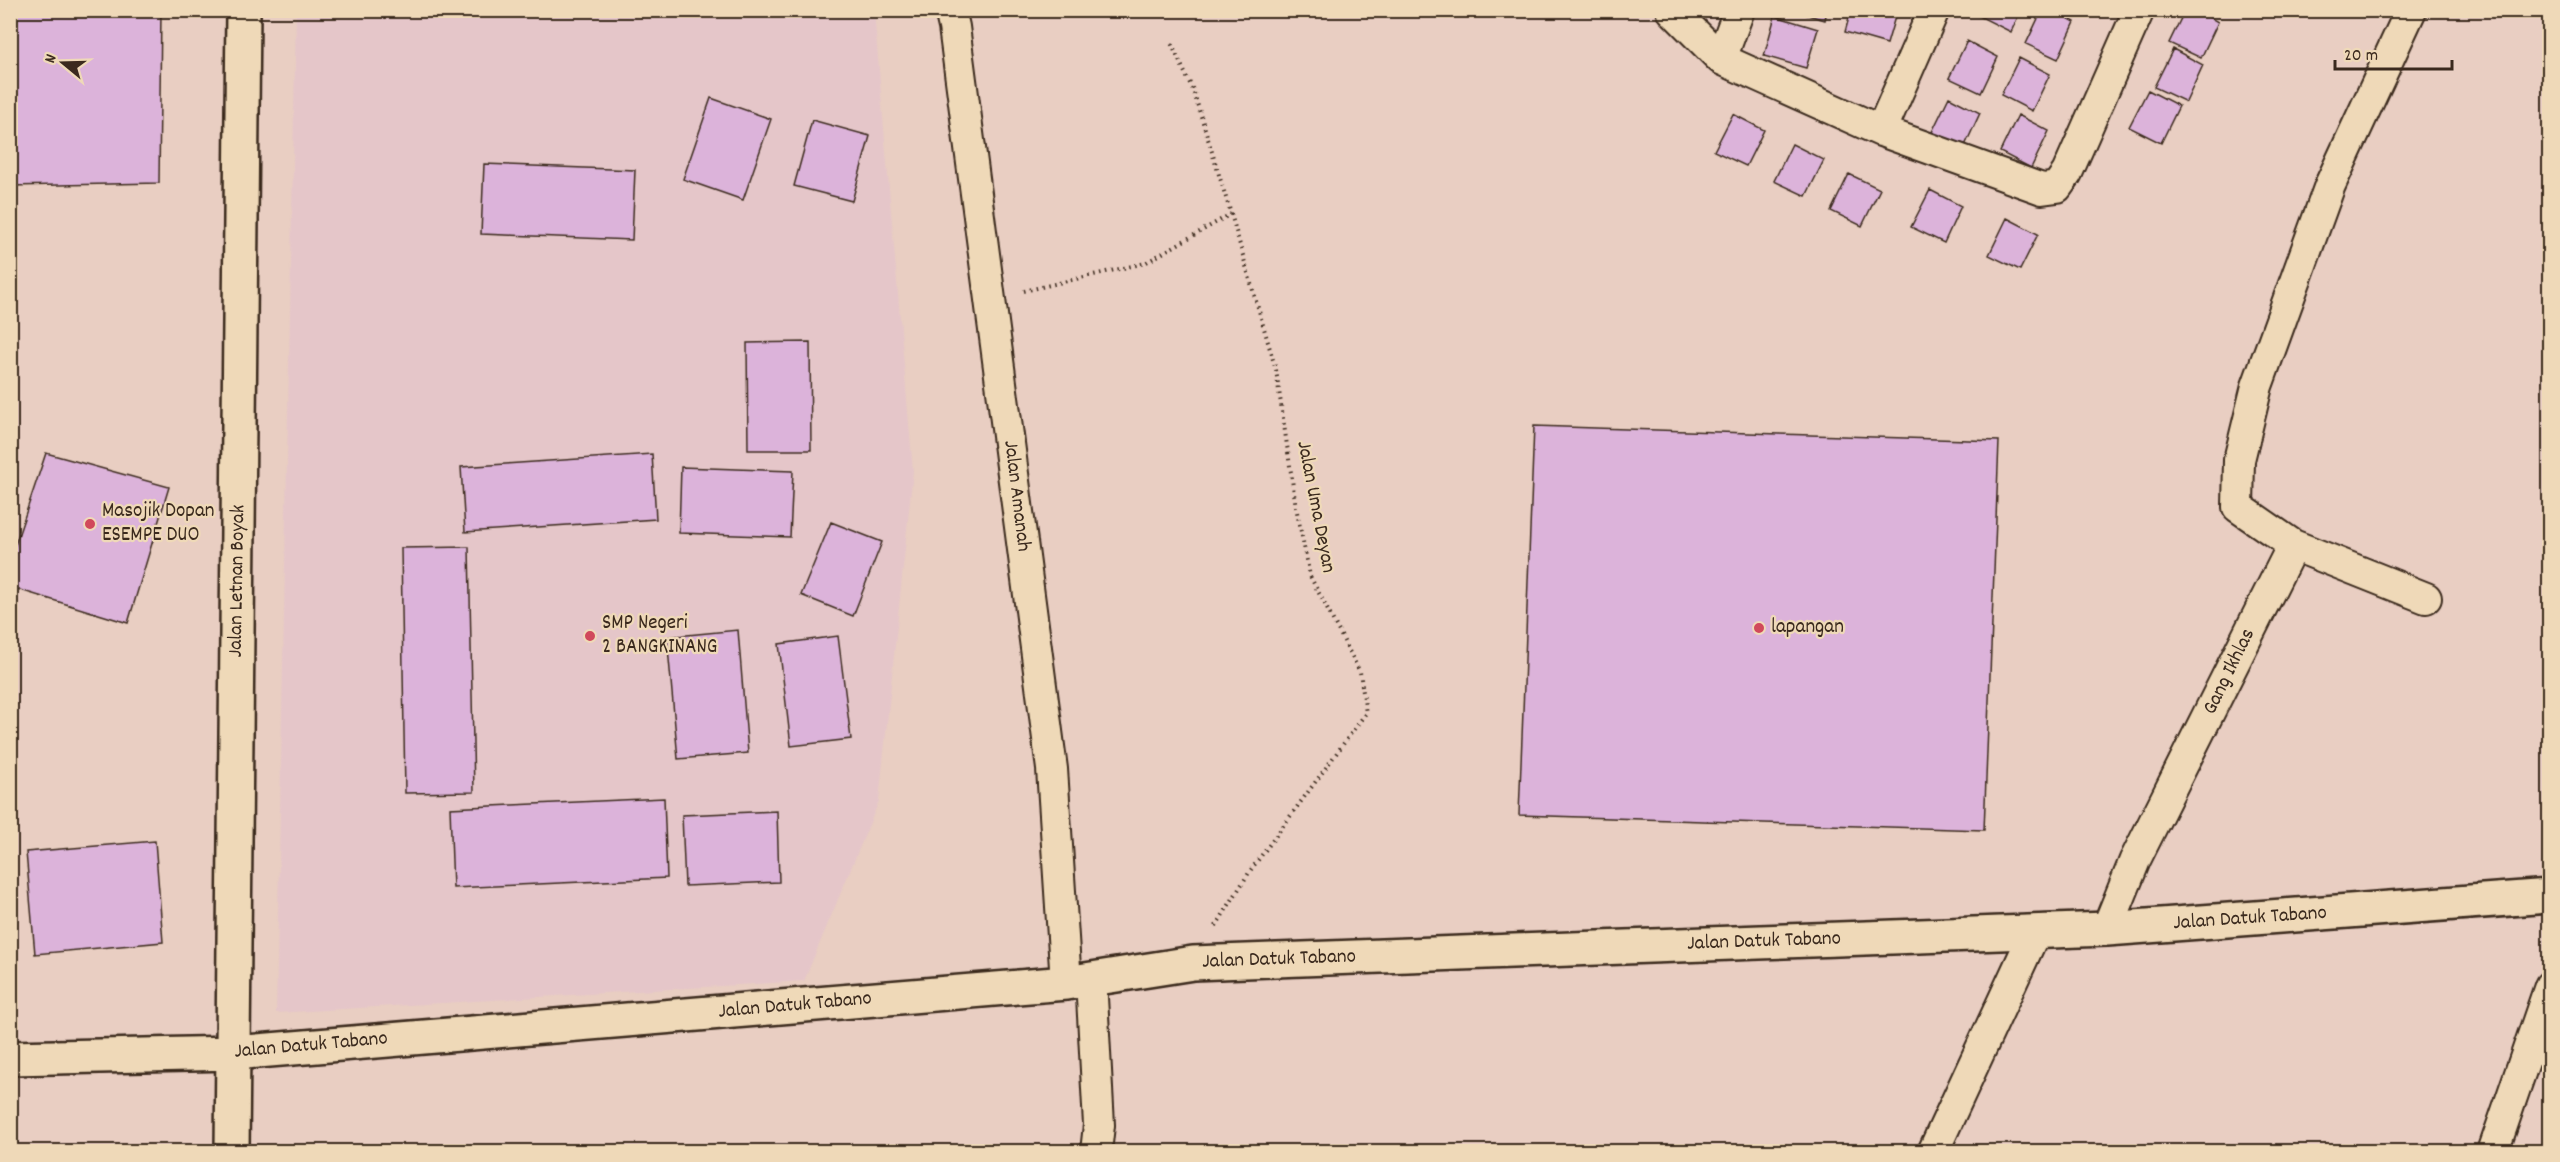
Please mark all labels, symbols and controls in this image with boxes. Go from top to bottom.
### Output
north arrow [33,33,93,93]
scale bar [2335,33,2452,71]
text: 20 m [2344,44,2378,69]
text: N [39,51,63,66]
street label: Jalan Uma Deyan [1287,438,1343,576]
street label: Jalan Amanah [994,439,1038,553]
place label: Masojik Dopan ESEMPE DUO [102,497,215,551]
street label: Jalan Letnan Boyak [222,504,254,658]
marker: Masojik Dopan ESEMPE DUO [83,517,97,531]
place label: SMP Negeri 2 BANGKINANG [602,609,717,663]
place label: lapangan [1771,613,1844,643]
marker: lapangan [1752,621,1766,635]
street label: Gang Ikhlas [2196,624,2264,720]
marker: SMP Negeri 2 BANGKINANG [583,629,597,643]
street label: Jalan Datuk Tabano [2172,899,2328,939]
street label: Jalan Datuk Tabano [1687,924,1841,960]
street label: Jalan Datuk Tabano [1202,942,1356,978]
street label: Jalan Datuk Tabano [717,984,873,1028]
street label: Jalan Datuk Tabano [233,1024,389,1068]

